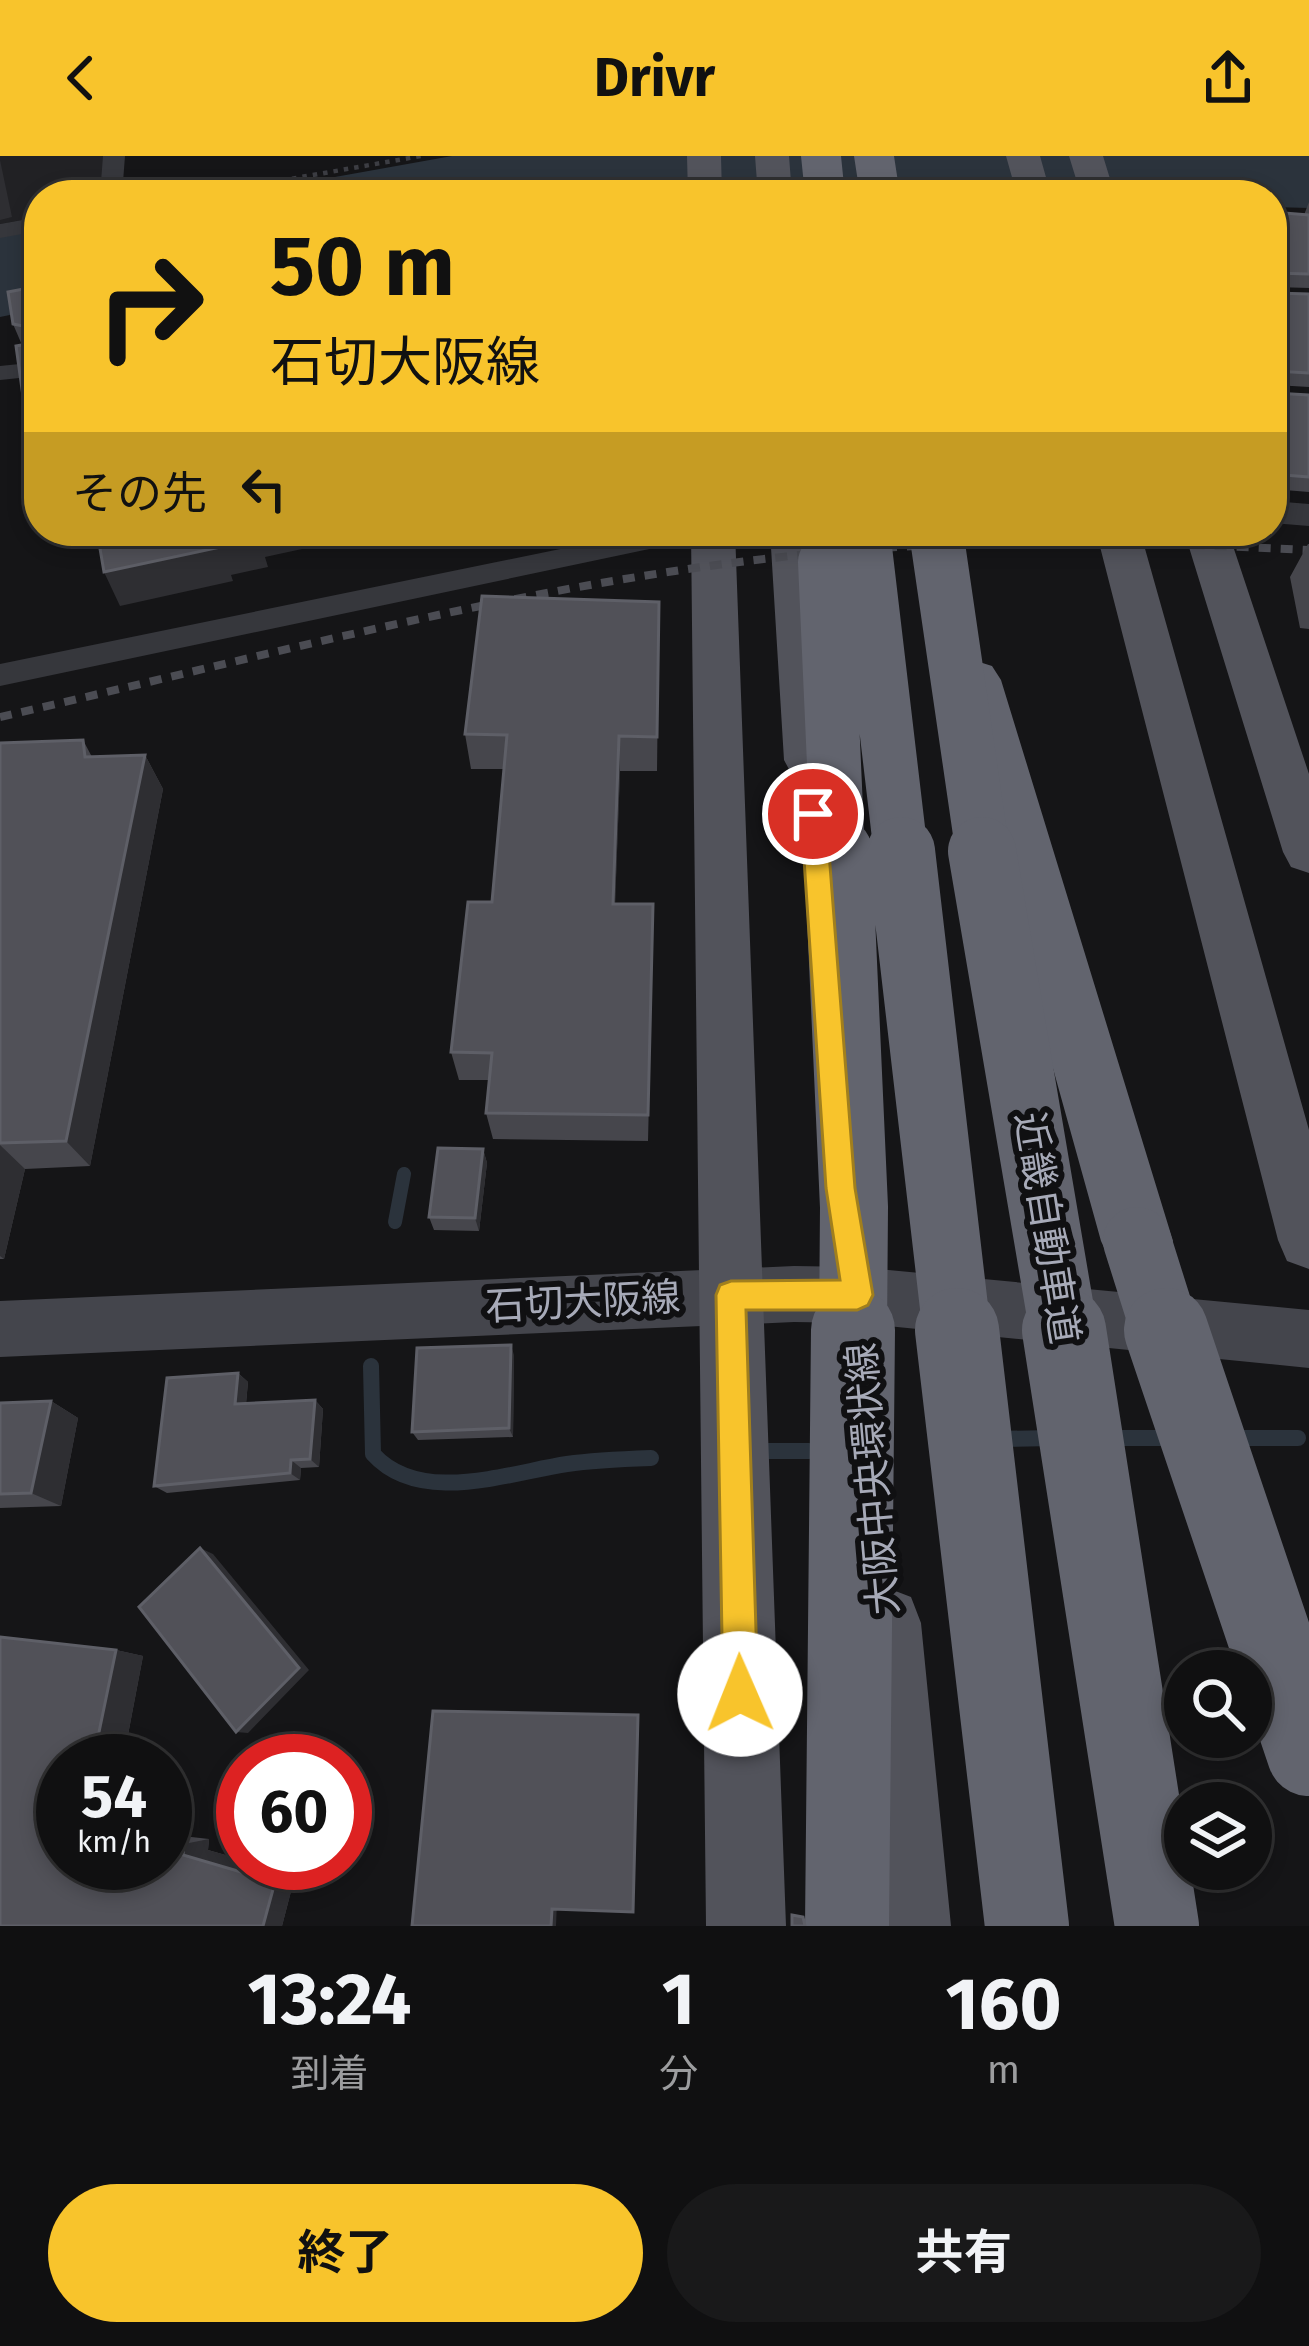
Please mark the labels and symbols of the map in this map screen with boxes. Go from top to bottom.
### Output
pin [762,763,864,865]
street label: 近畿自動車道 [1006,1109,1088,1347]
street label: 石切大阪線 [484,1274,682,1330]
street label: 大阪中央環状線 [838,1341,908,1617]
position arrow [677,1631,803,1757]
speed limit sign: 60 [216,1734,372,1890]

